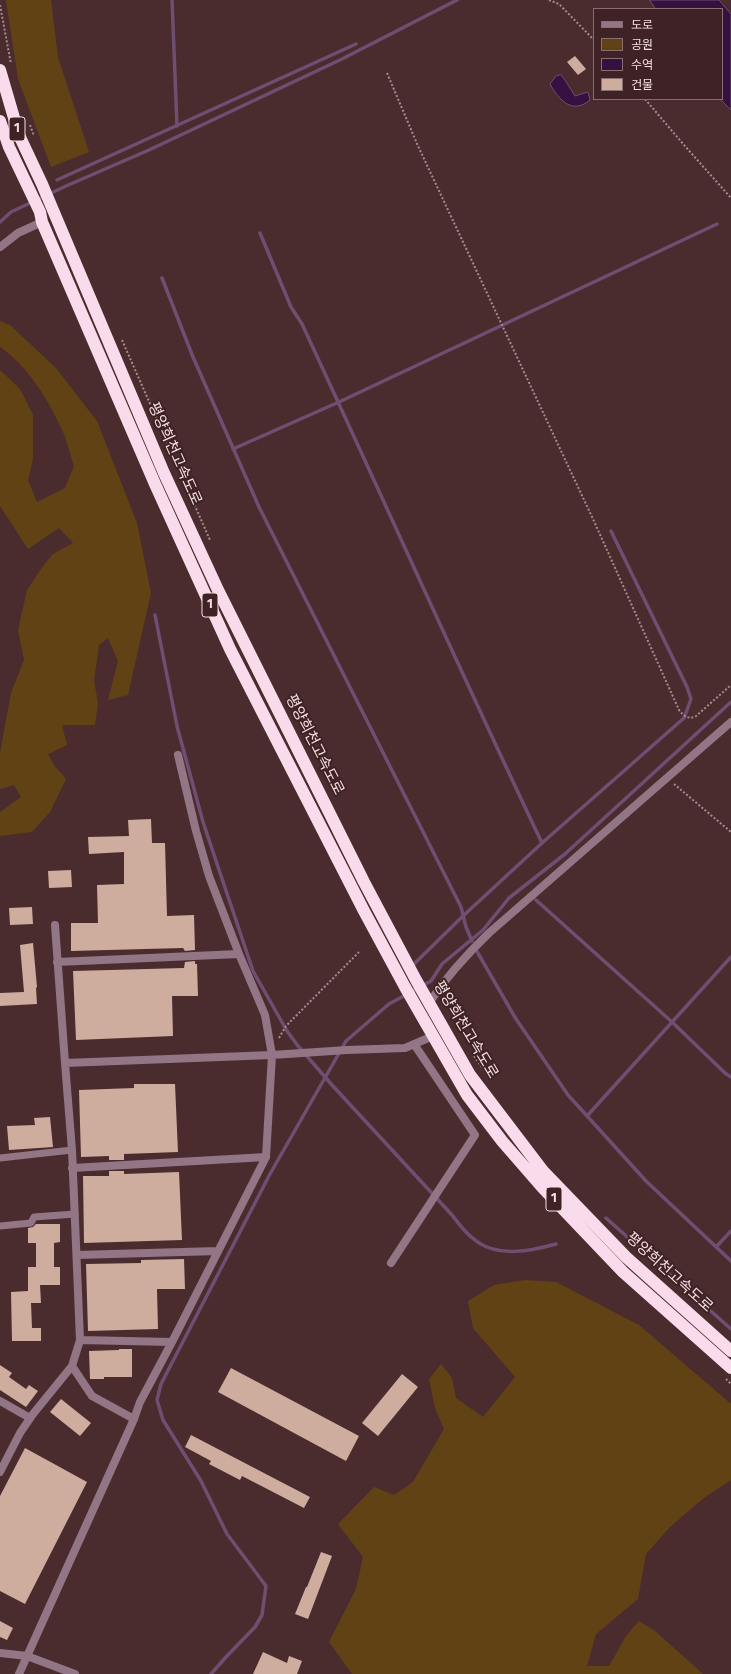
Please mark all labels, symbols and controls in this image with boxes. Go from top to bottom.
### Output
legend [593,8,723,100]
text: 도로 [631,15,653,34]
text: 공원 [631,35,653,54]
text: 수역 [631,55,653,74]
text: 건물 [631,75,653,94]
road number: 1 [9,117,25,141]
street label: 평양희천고속도로 [143,400,205,508]
road number: 1 [202,593,218,617]
street label: 평양희천고속도로 [281,692,347,798]
street label: 평양희천고속도로 [429,978,501,1082]
road number: 1 [546,1187,562,1211]
street label: 평양희천고속도로 [622,1229,716,1317]

